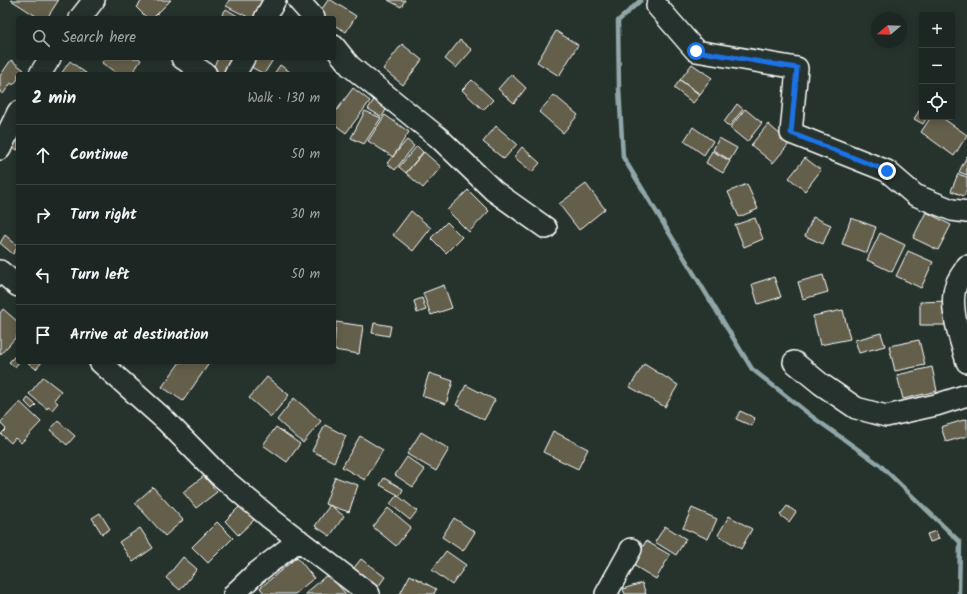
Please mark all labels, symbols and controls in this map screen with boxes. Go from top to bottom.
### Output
north arrow [871,12,907,48]
map controls [919,12,955,120]
button: + [919,12,955,48]
search box [16,16,336,60]
text: Search here [62,26,136,50]
icon: search [30,27,52,49]
route start [687,42,705,60]
button: − [919,48,955,84]
button: locate [919,84,955,120]
text: 2 min [32,85,76,112]
text: Walk · 130 m [247,88,320,109]
text: Continue [70,143,128,167]
icon: ahead [32,144,54,166]
text: 50 m [291,144,320,165]
route end [878,162,896,180]
text: Turn right [70,203,137,227]
icon: right [32,204,54,226]
text: 30 m [291,204,320,225]
text: Turn left [70,263,130,287]
icon: left [32,264,54,286]
text: 50 m [291,264,320,285]
text: Arrive at destination [70,323,209,347]
icon: arrive [32,324,54,346]

